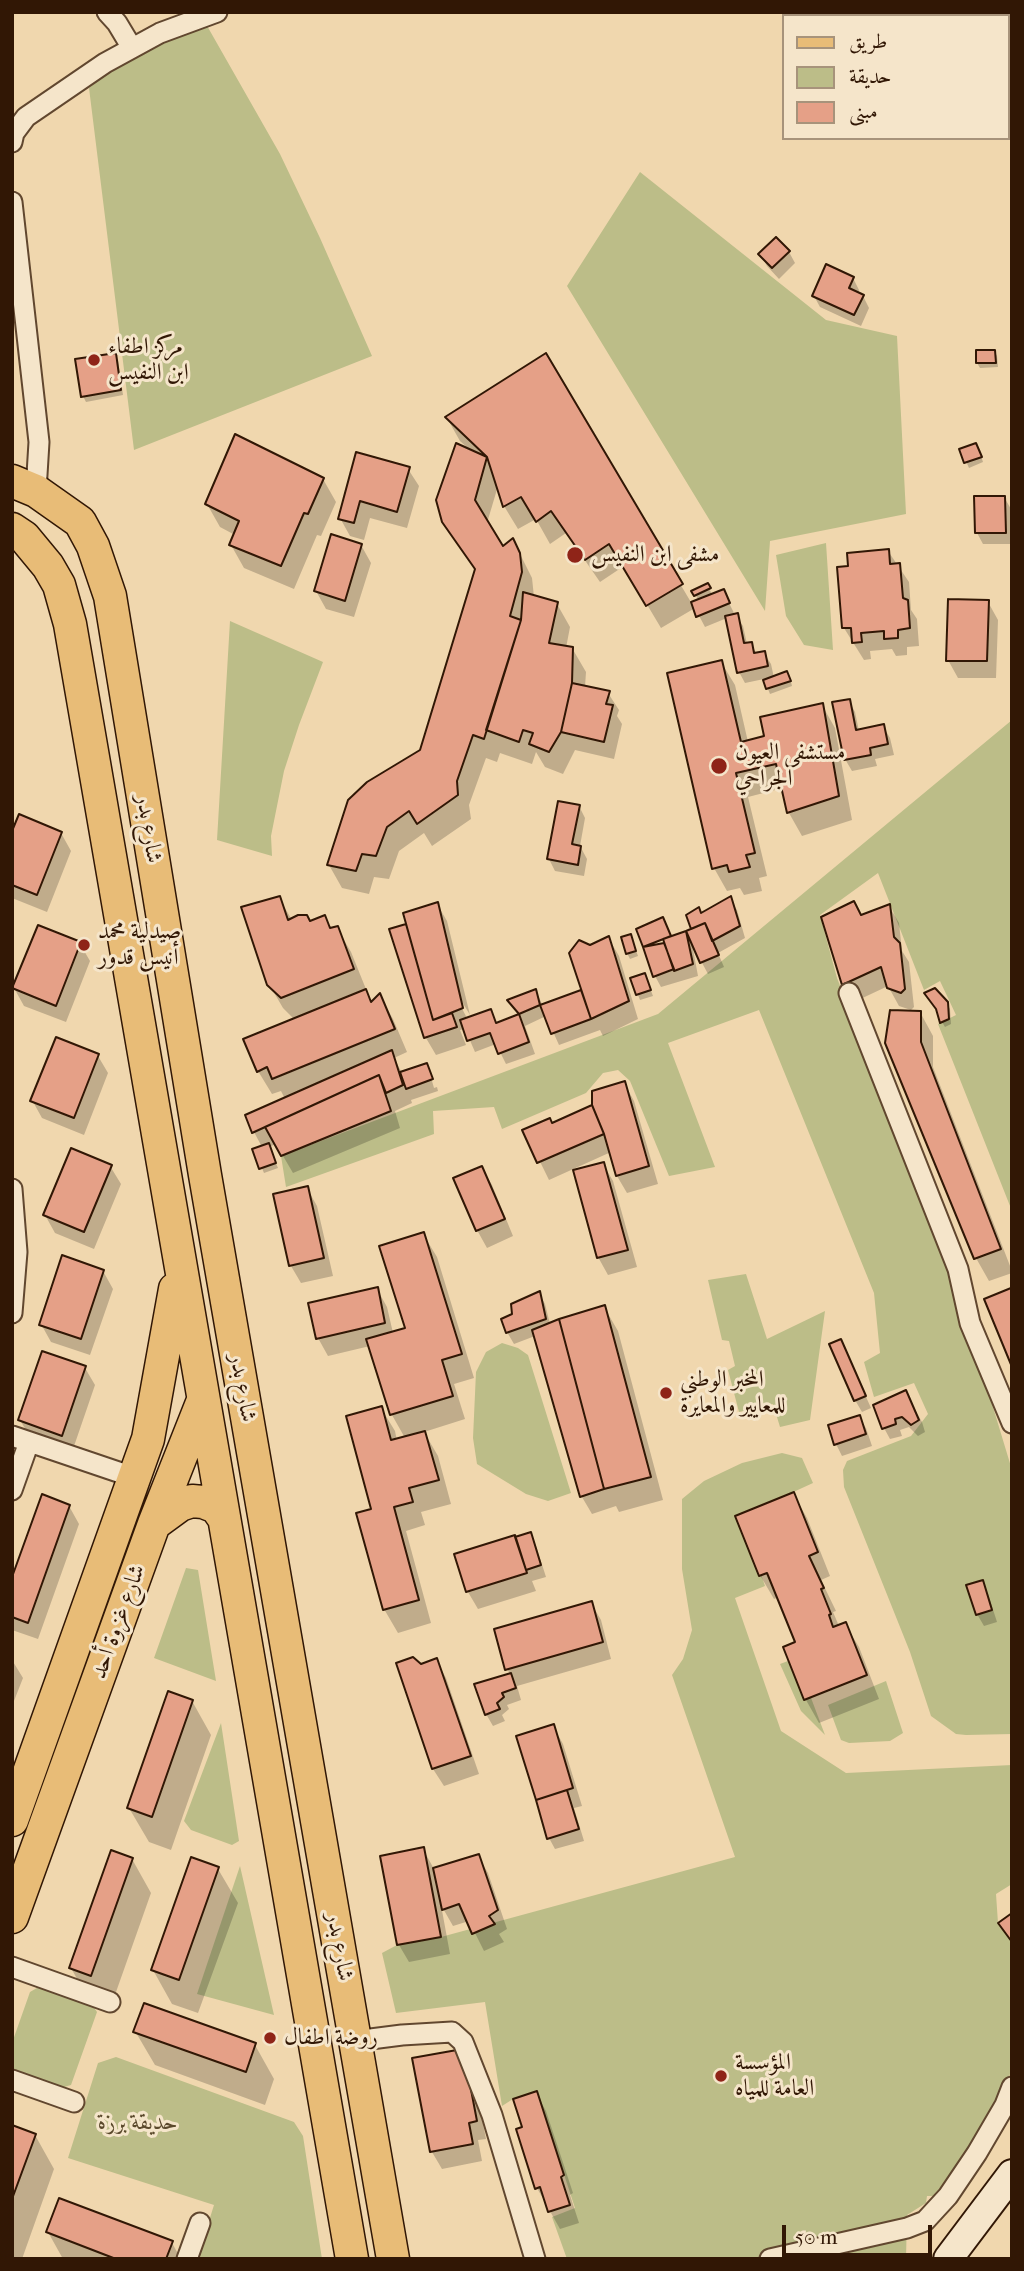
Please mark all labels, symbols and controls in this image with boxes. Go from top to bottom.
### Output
legend [782,14,1010,140]
text: طريق [849,29,887,53]
text: حديقة [849,64,892,88]
text: مبنى [849,99,878,123]
place label: مركز اطفاء ابن النفيس [108,333,189,387]
marker: مركز اطفاء ابن النفيس [86,352,102,368]
place label: مشفى ابن النفيس [591,541,720,569]
marker: مشفى ابن النفيس [565,545,585,565]
place label: مستشفى العيون الجراحي [735,739,846,793]
marker: مستشفى العيون الجراحي [709,756,729,776]
street label: شارع بدر [129,793,167,865]
place label: صيدلية محمد أنيس قدور [98,918,181,972]
marker: صيدلية محمد أنيس قدور [76,937,92,953]
street label: شارع بدر [222,1352,262,1424]
place label: المخبر الوطني للمعايير والمعايرة [680,1366,786,1420]
marker: المخبر الوطني للمعايير والمعايرة [658,1385,674,1401]
street label: شارع غزوة أحد [86,1561,152,1683]
street label: شارع بدر [319,1911,359,1983]
place label: روضة اطفال [284,2024,378,2052]
marker: روضة اطفال [262,2030,278,2046]
place label: المؤسسة العامة للمياه [735,2049,814,2103]
marker: المؤسسة العامة للمياه [713,2068,729,2084]
park label: حديقة برزة [98,2109,178,2137]
scale bar [786,2212,936,2256]
text: 50 m [795,2225,838,2249]

